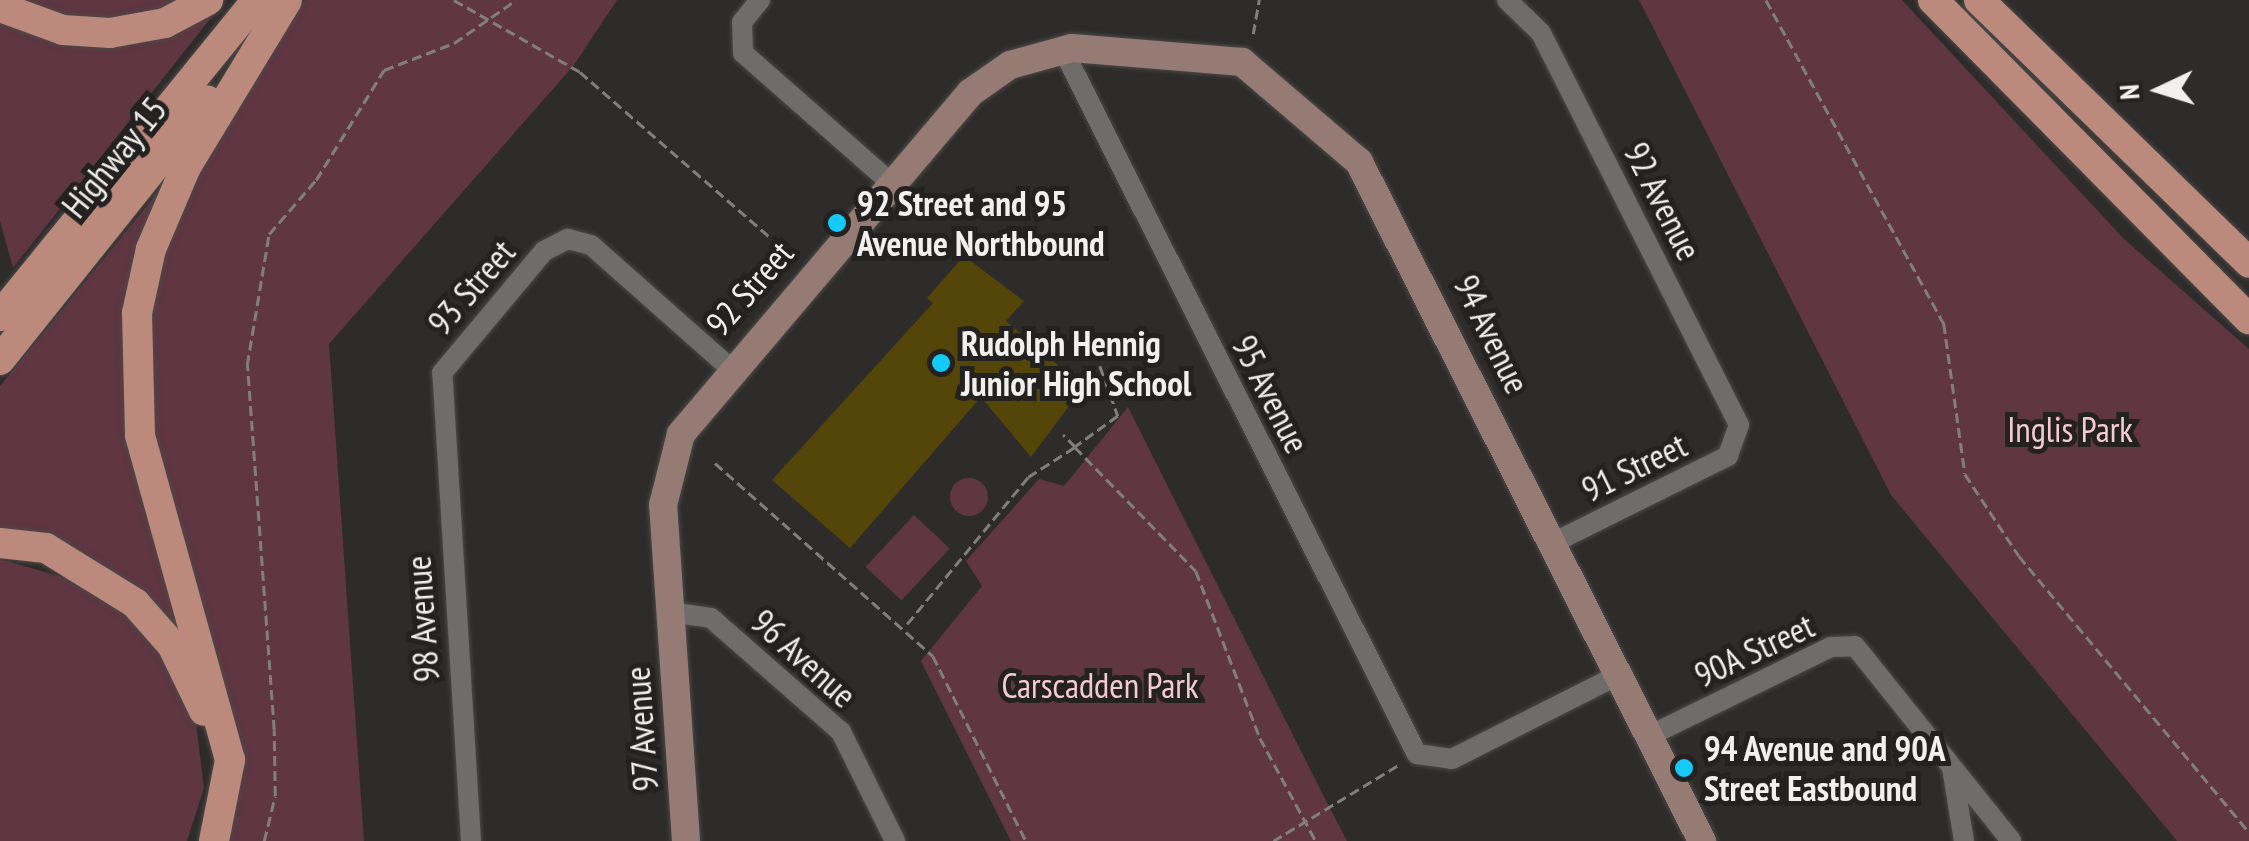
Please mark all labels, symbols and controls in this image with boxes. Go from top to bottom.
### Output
north arrow [2109,40,2209,140]
text: N [2110,83,2148,101]
street label: Highway 15 [52,88,176,226]
street label: 92 Avenue [1615,135,1711,267]
place label: 92 Street and 95 Avenue Northbound [857,182,1105,264]
marker: 92 Street and 95 Avenue Northbound [826,212,848,234]
street label: 93 Street [419,231,523,343]
street label: 92 Street [697,232,801,344]
street label: 94 Avenue [1445,268,1539,400]
place label: Rudolph Hennig Junior High School [961,322,1191,404]
street label: 95 Avenue [1223,328,1319,460]
marker: Rudolph Hennig Junior High School [930,352,952,374]
park label: Inglis Park [2007,408,2133,450]
street label: 91 Street [1575,424,1693,510]
street label: 98 Avenue [397,554,447,684]
street label: 96 Avenue [743,600,865,716]
street label: 90A Street [1687,604,1821,696]
street label: 97 Avenue [616,664,666,794]
park label: Carscadden Park [1001,664,1199,706]
place label: 94 Avenue and 90A Street Eastbound [1704,727,1947,809]
marker: 94 Avenue and 90A Street Eastbound [1673,757,1695,779]

